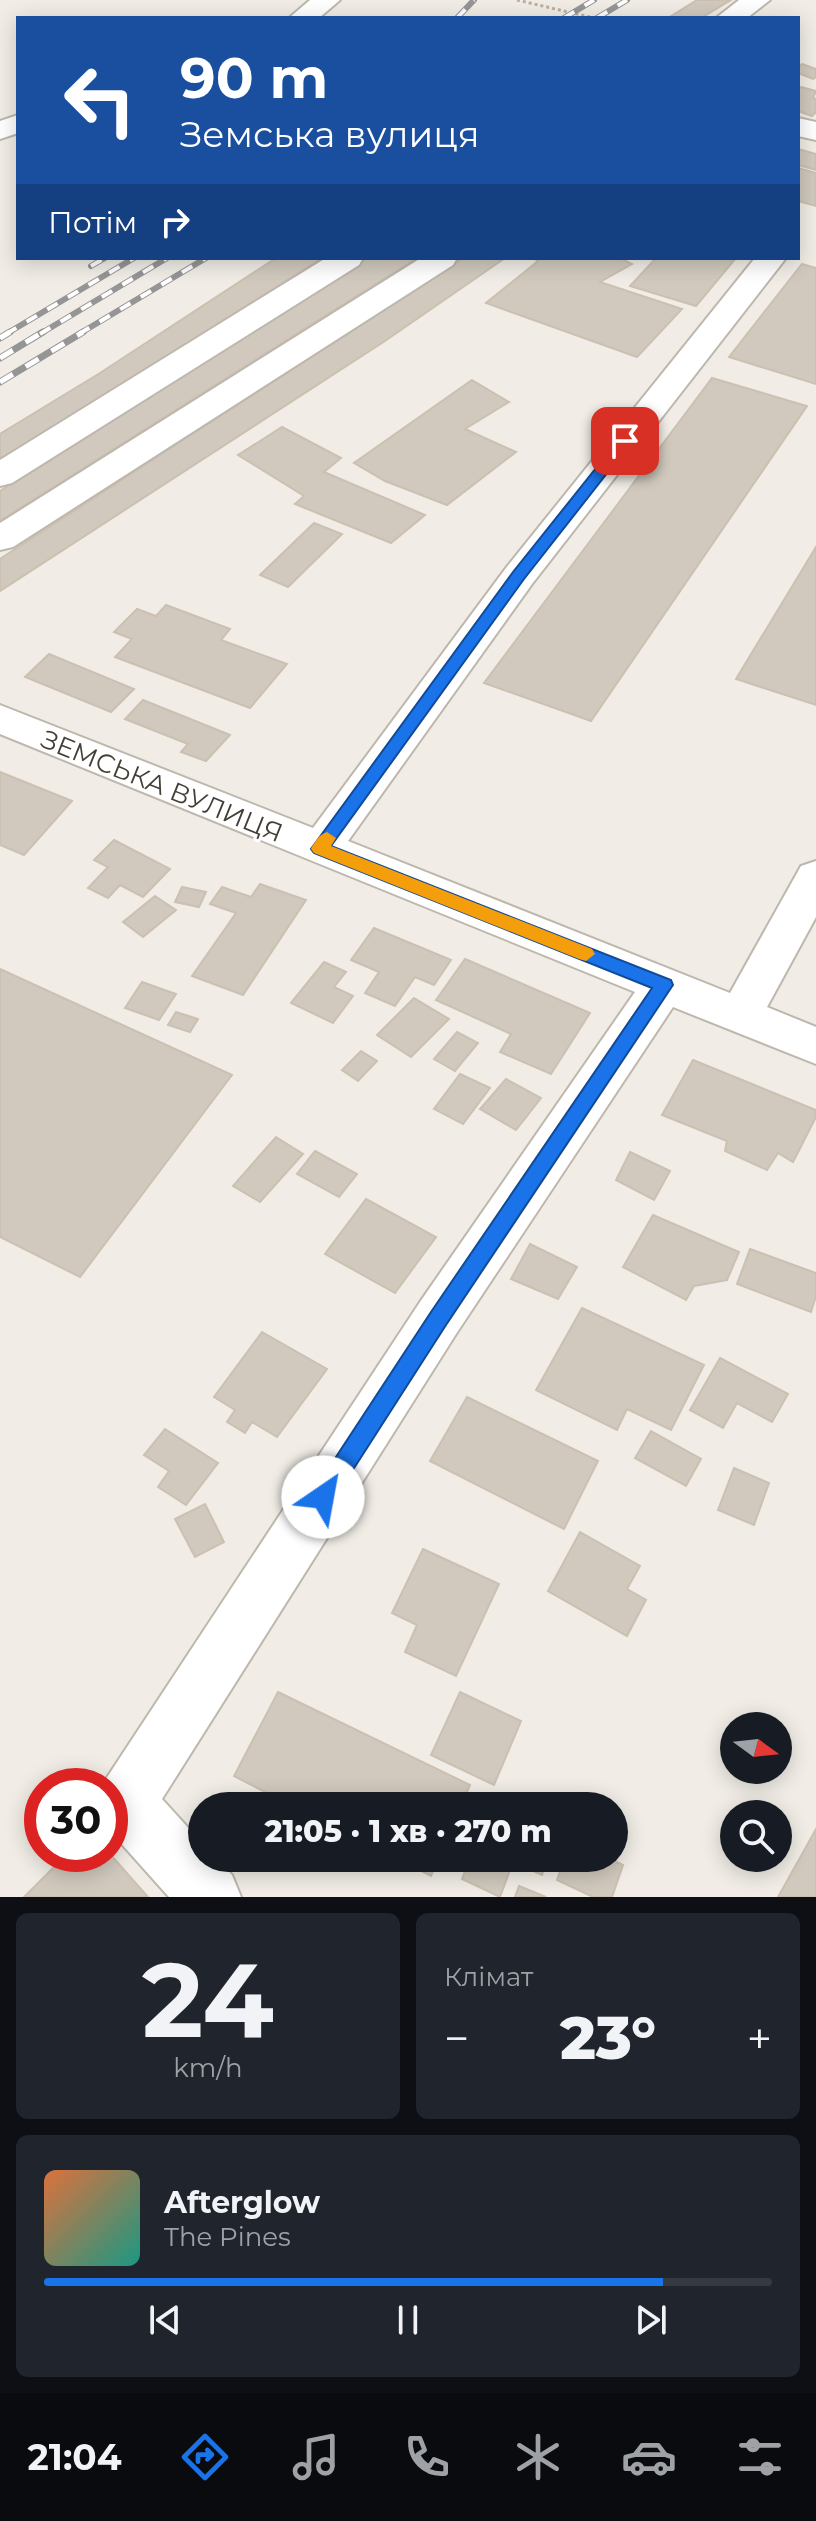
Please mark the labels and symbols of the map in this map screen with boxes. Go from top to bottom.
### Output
pin [591,407,659,475]
street label: ЗЕМСЬКА ВУЛИЦЯ [37,723,287,849]
position arrow [281,1455,365,1539]
north arrow [720,1712,792,1784]
speed limit sign: 30 [24,1768,128,1872]

